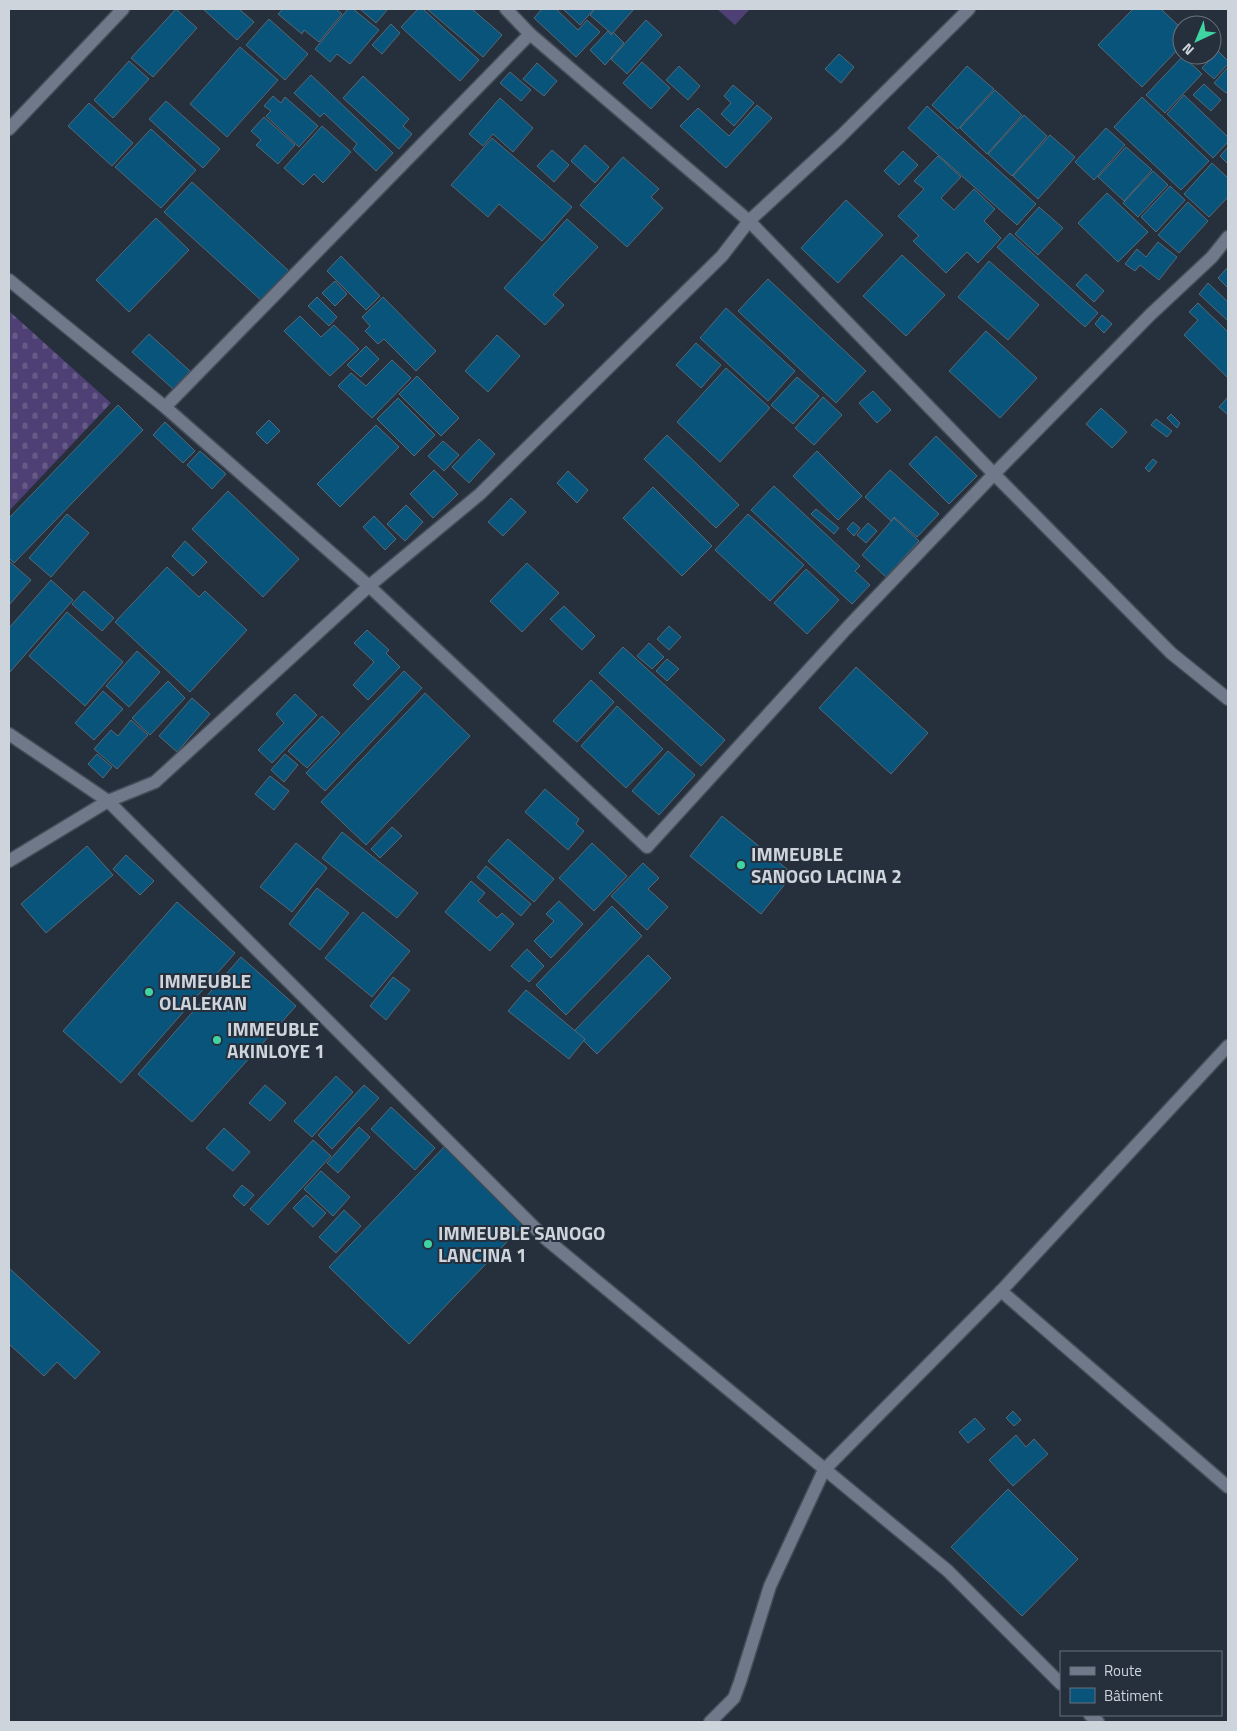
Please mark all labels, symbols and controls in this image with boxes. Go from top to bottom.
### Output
north arrow [1172,15,1222,65]
text: N [1177,39,1198,61]
place label: IMMEUBLE SANOGO LACINA 2 [751,839,902,890]
marker: IMMEUBLE SANOGO LACINA 2 [735,859,747,871]
place label: IMMEUBLE OLALEKAN [159,966,251,1017]
marker: IMMEUBLE OLALEKAN [143,986,155,998]
place label: IMMEUBLE AKINLOYE 1 [227,1014,325,1065]
marker: IMMEUBLE AKINLOYE 1 [211,1034,223,1046]
place label: IMMEUBLE SANOGO LANCINA 1 [438,1218,605,1269]
marker: IMMEUBLE SANOGO LANCINA 1 [422,1238,434,1250]
legend [1060,1651,1222,1716]
text: Route [1104,1659,1142,1682]
text: Bâtiment [1104,1684,1163,1707]

